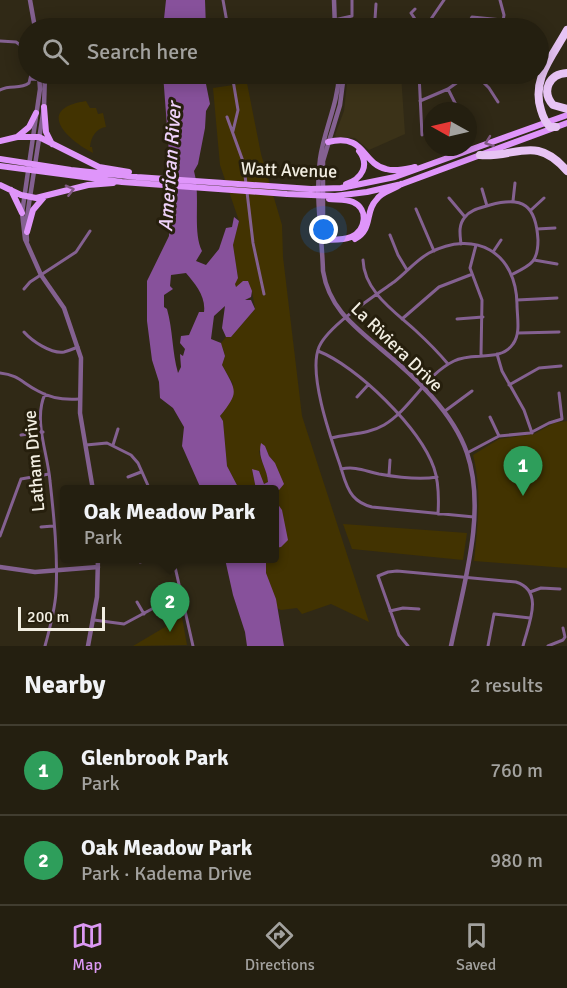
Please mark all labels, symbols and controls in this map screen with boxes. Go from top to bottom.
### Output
search box [18,18,549,84]
icon: search [39,35,72,68]
text: Search here [87,38,198,65]
water label: American River [153,99,187,233]
north arrow [423,102,477,156]
one-way arrow [484,135,495,148]
street label: Watt Avenue [240,157,338,183]
one-way arrow [65,184,75,197]
your location [309,215,338,244]
street label: La Riviera Drive [346,298,448,396]
street label: Latham Drive [19,409,49,513]
pin: 1 [504,446,542,496]
popup [60,485,279,563]
text: Oak Meadow Park [84,498,255,525]
text: Park [84,525,122,550]
pin: 2 [150,582,190,632]
scale bar [18,604,105,632]
text: 200 m [27,607,69,627]
text: Nearby [24,669,105,701]
text: 2 results [470,673,543,698]
text: Glenbrook Park [81,744,229,771]
text: 1 [38,758,49,783]
text: 760 m [490,758,543,783]
text: Park [81,771,119,796]
text: Oak Meadow Park [81,834,252,861]
text: 2 [38,848,49,873]
text: 980 m [490,848,543,873]
text: Park · Kadema Drive [81,861,252,886]
tab: Map [71,919,104,975]
tab: Directions [245,919,315,975]
tab: Saved [456,919,496,975]

